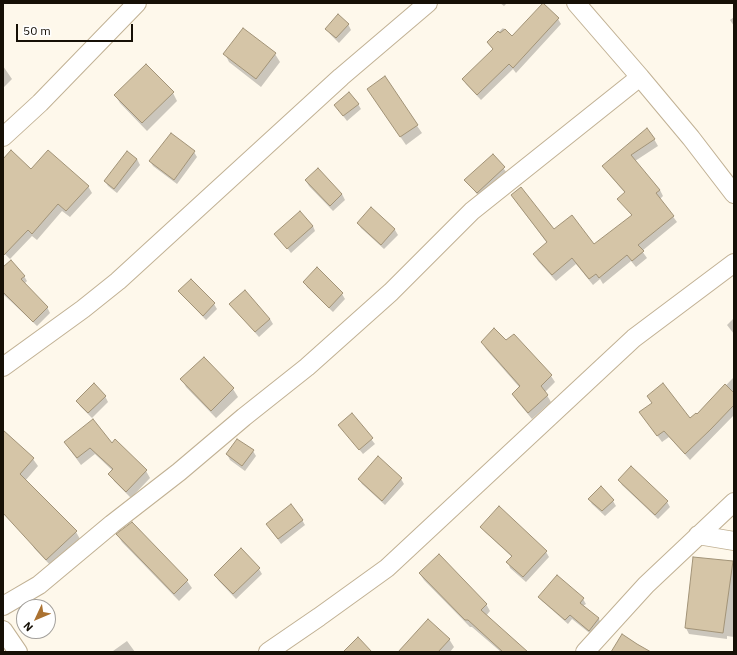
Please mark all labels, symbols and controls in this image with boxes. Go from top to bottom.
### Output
scale bar [18,16,135,42]
text: 50 m [23,23,51,38]
north arrow [16,599,56,639]
text: N [20,619,36,634]

